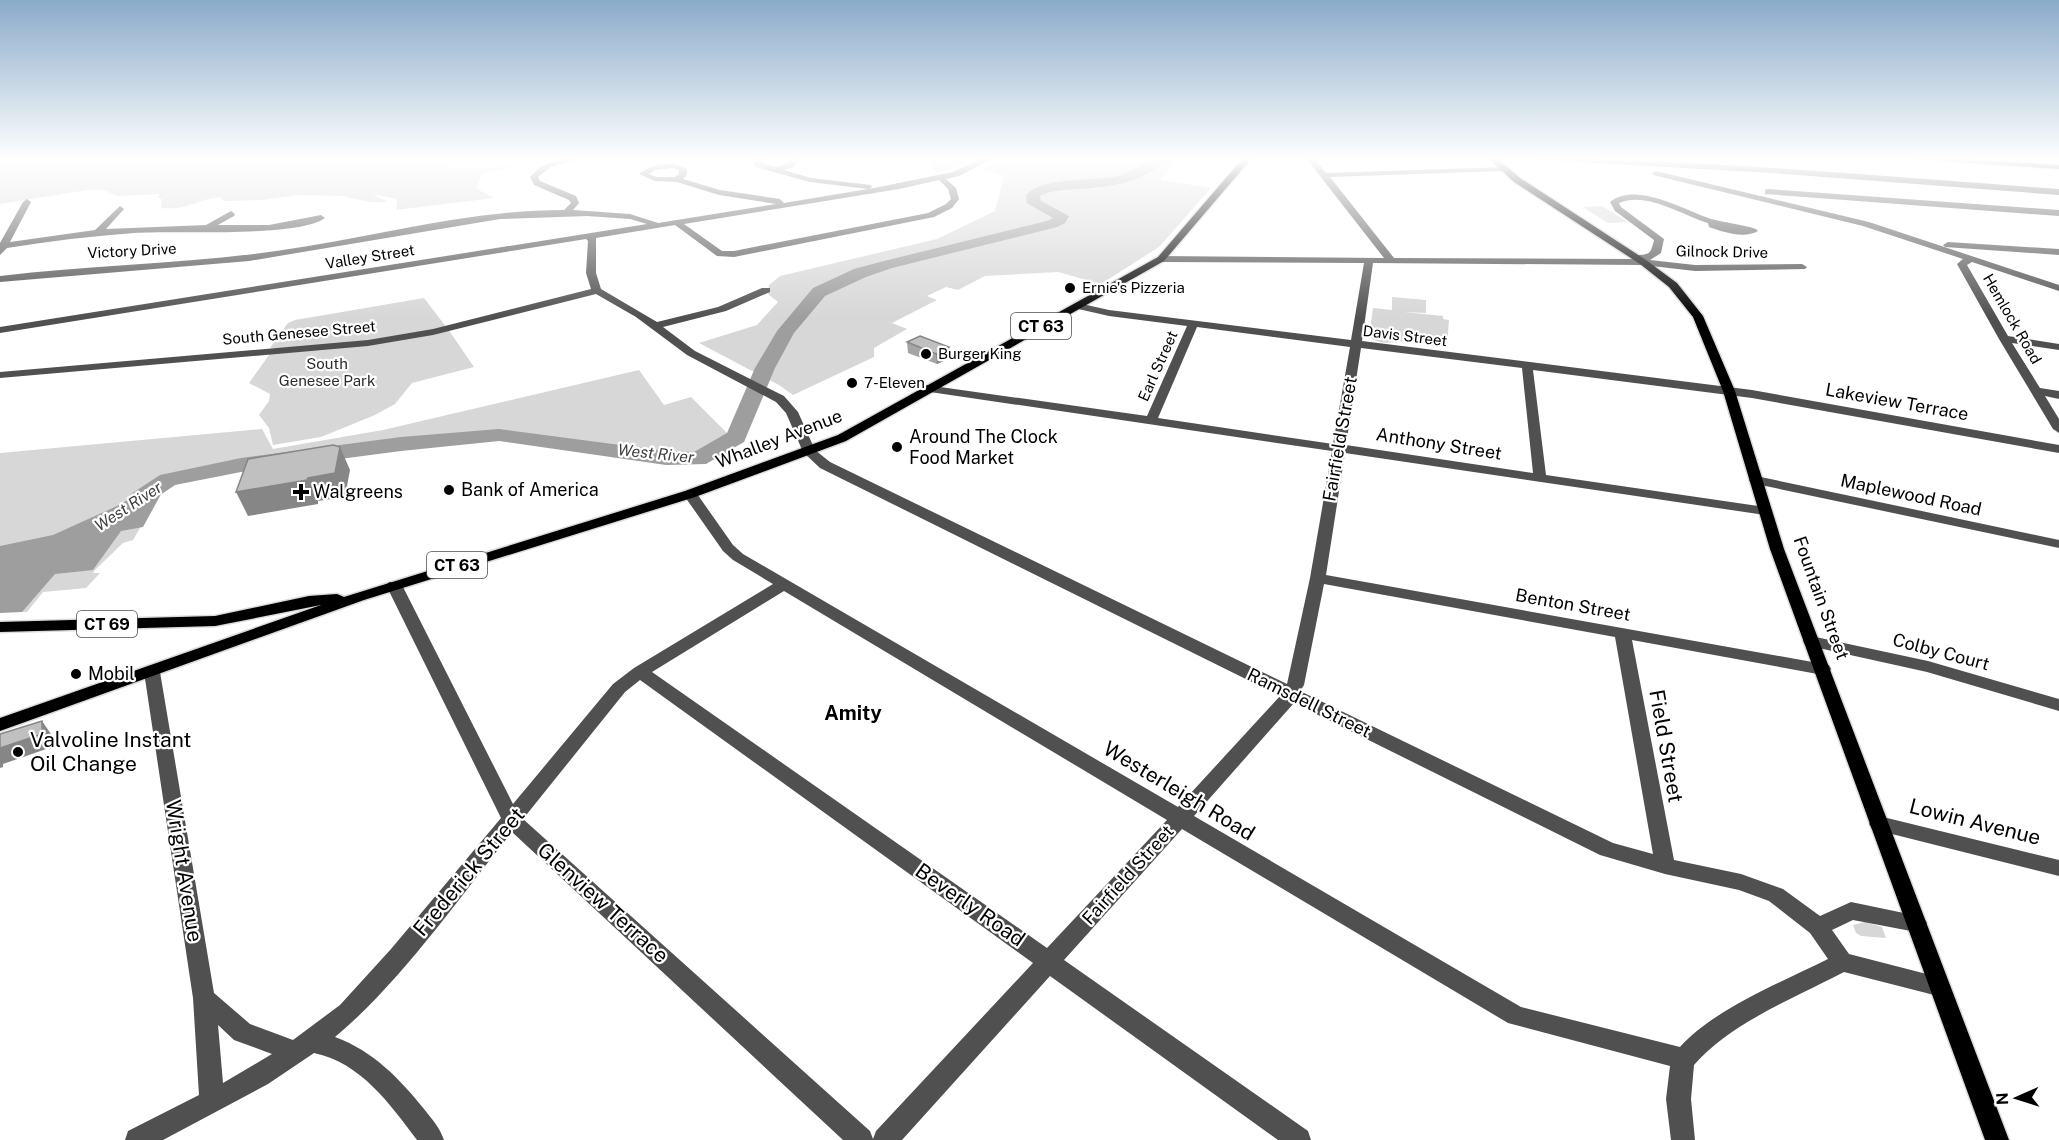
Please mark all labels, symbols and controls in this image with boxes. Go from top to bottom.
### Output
street label: Victory Drive [87,240,177,261]
street label: Valley Street [324,241,416,272]
street label: Gilnock Drive [1676,242,1768,261]
street label: Hemlock Road [1980,271,2045,367]
place label: Ernie's Pizzeria [1082,279,1185,296]
marker: Ernie's Pizzeria [1063,281,1077,295]
road number: CT 63 [1011,313,1071,339]
street label: South Genesee Street [222,317,377,348]
street label: Davis Street [1362,322,1448,349]
street label: Earl Street [1134,328,1181,404]
place label: Burger King [938,345,1022,362]
marker: Burger King [919,347,933,361]
park label: South Genesee Park [279,355,375,389]
place label: 7-Eleven [864,374,925,391]
street label: Fairfield Street [1318,375,1361,503]
marker: 7-Eleven [845,376,859,390]
street label: Lakeview Terrace [1824,379,1970,424]
street label: Whalley Avenue [713,405,845,472]
street label: Anthony Street [1375,423,1503,464]
place label: Around The Clock Food Market [909,426,1058,468]
water label: West River [617,440,696,467]
marker: Around The Clock Food Market [890,440,904,454]
street label: Maplewood Road [1839,469,1984,520]
water label: West River [91,477,166,535]
place label: Bank of America [461,479,599,500]
place label: Walgreens [313,481,403,502]
marker: Bank of America [442,483,456,497]
marker: Walgreens [294,485,308,499]
street label: Fountain Street [1789,533,1854,662]
road number: CT 63 [427,552,487,578]
street label: Benton Street [1514,584,1632,625]
road number: CT 69 [77,611,137,637]
street label: Colby Court [1890,629,1992,675]
place label: Mobil [88,663,135,684]
street label: Ramsdell Street [1244,664,1375,742]
marker: Mobil [69,667,83,681]
street label: Field Street [1644,687,1689,804]
district label: Amity [824,701,882,725]
place label: Valvoline Instant Oil Change [30,727,191,776]
street label: Westerleigh Road [1099,736,1259,846]
marker: Valvoline Instant Oil Change [11,745,25,759]
street label: Lowin Avenue [1907,793,2043,850]
street label: Wright Avenue [161,798,208,944]
street label: Frederick Street [408,802,530,941]
street label: Fairfield Street [1078,821,1178,929]
street label: Glenview Terrace [533,837,674,968]
street label: Beverly Road [911,858,1030,952]
north arrow [1987,1068,2047,1128]
text: N [1993,1092,2012,1106]

